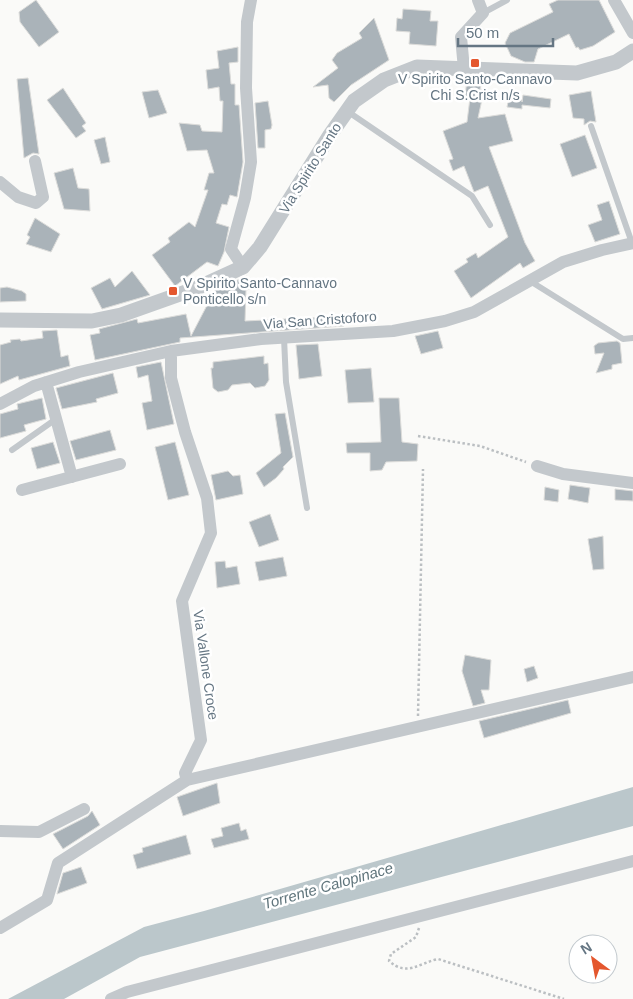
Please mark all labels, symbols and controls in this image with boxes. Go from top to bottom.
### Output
scale bar [458,15,553,47]
text: 50 m [466,24,499,41]
marker: V Spirito Santo-Cannavo Chi S.Crist n/s [469,57,481,69]
place label: V Spirito Santo-Cannavo Chi S.Crist n/s [398,71,552,103]
street label: Via Spirito Santo [276,119,344,216]
place label: V Spirito Santo-Cannavo Ponticello s/n [183,275,337,307]
marker: V Spirito Santo-Cannavo Ponticello s/n [167,285,179,297]
street label: Via San Cristoforo [263,308,377,332]
street label: Via Vallone Croce [190,609,222,721]
water label: Torrente Calopinace [261,859,395,912]
north arrow [568,934,618,984]
text: N [578,939,595,957]

